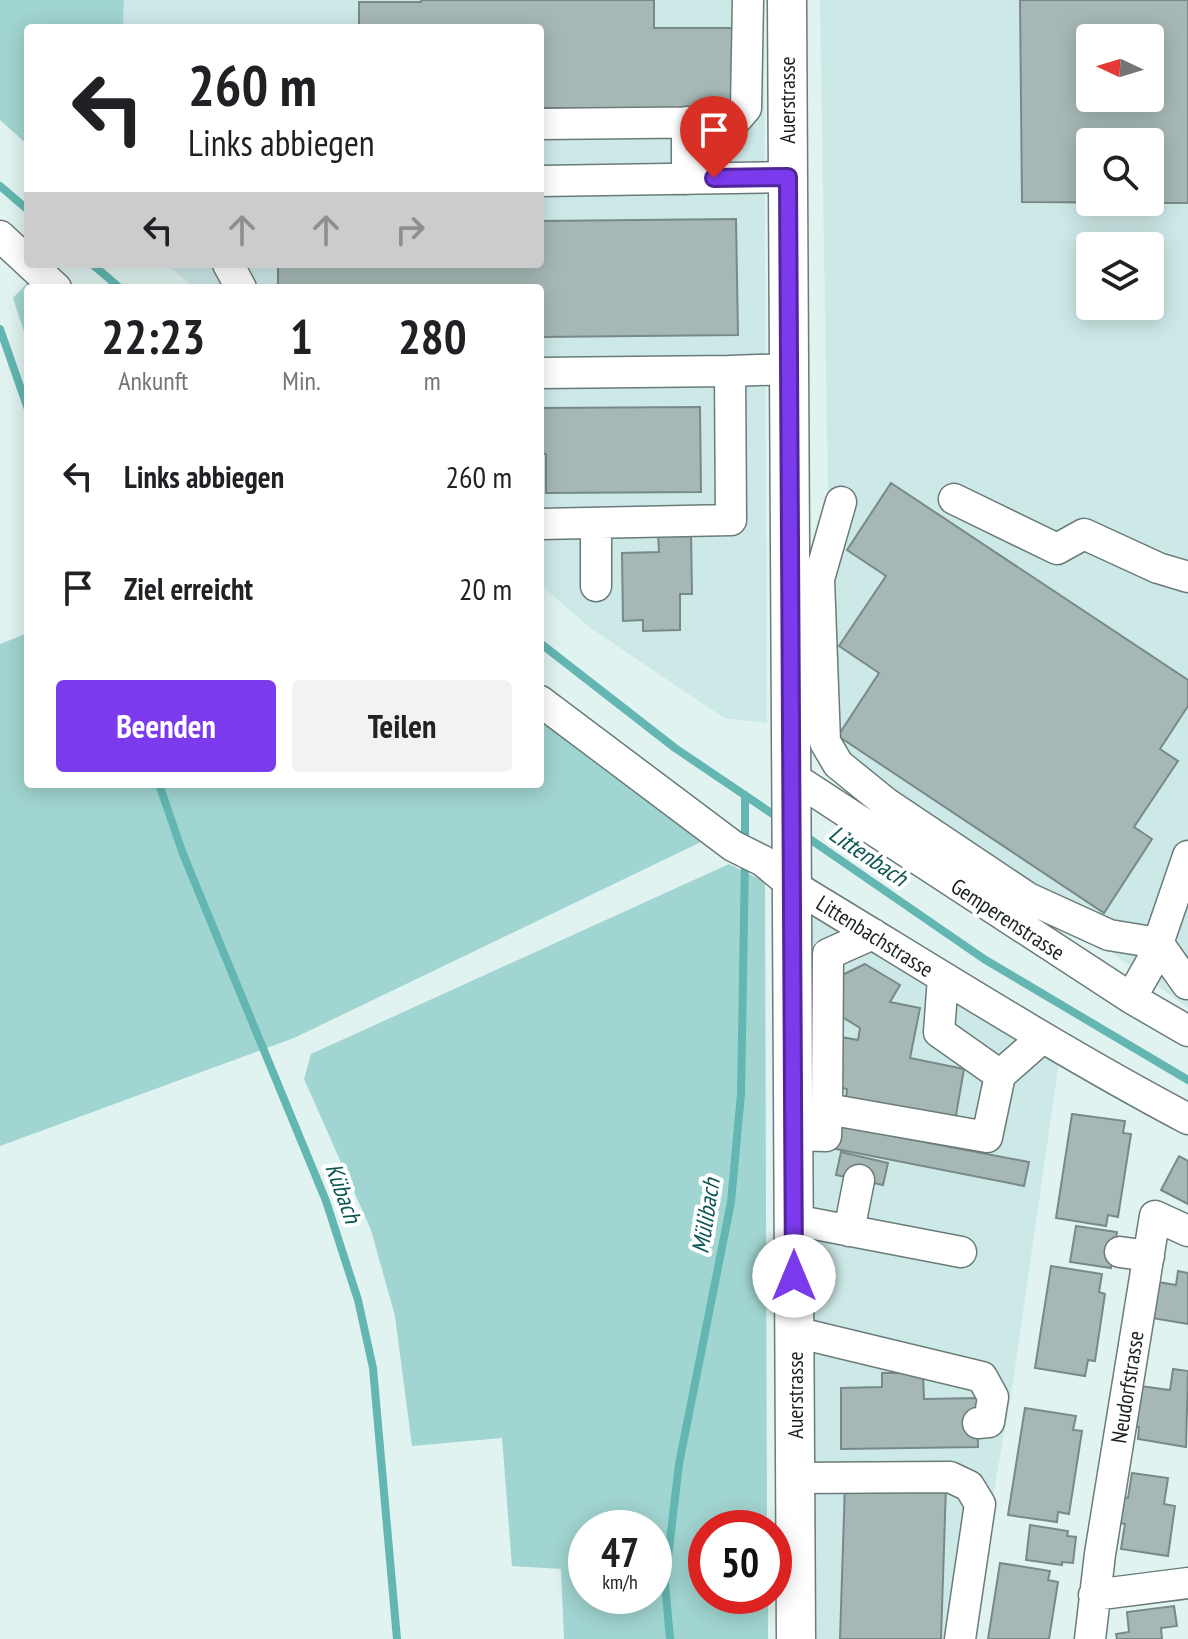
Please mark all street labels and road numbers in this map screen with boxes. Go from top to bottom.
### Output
street label: Auerstrasse [773,56,801,144]
street label: Gemperenstrasse [946,872,1070,966]
street label: Littenbachstrasse [811,889,939,983]
street label: Neudorfstrasse [1104,1329,1150,1445]
street label: Auerstrasse [781,1351,809,1439]

